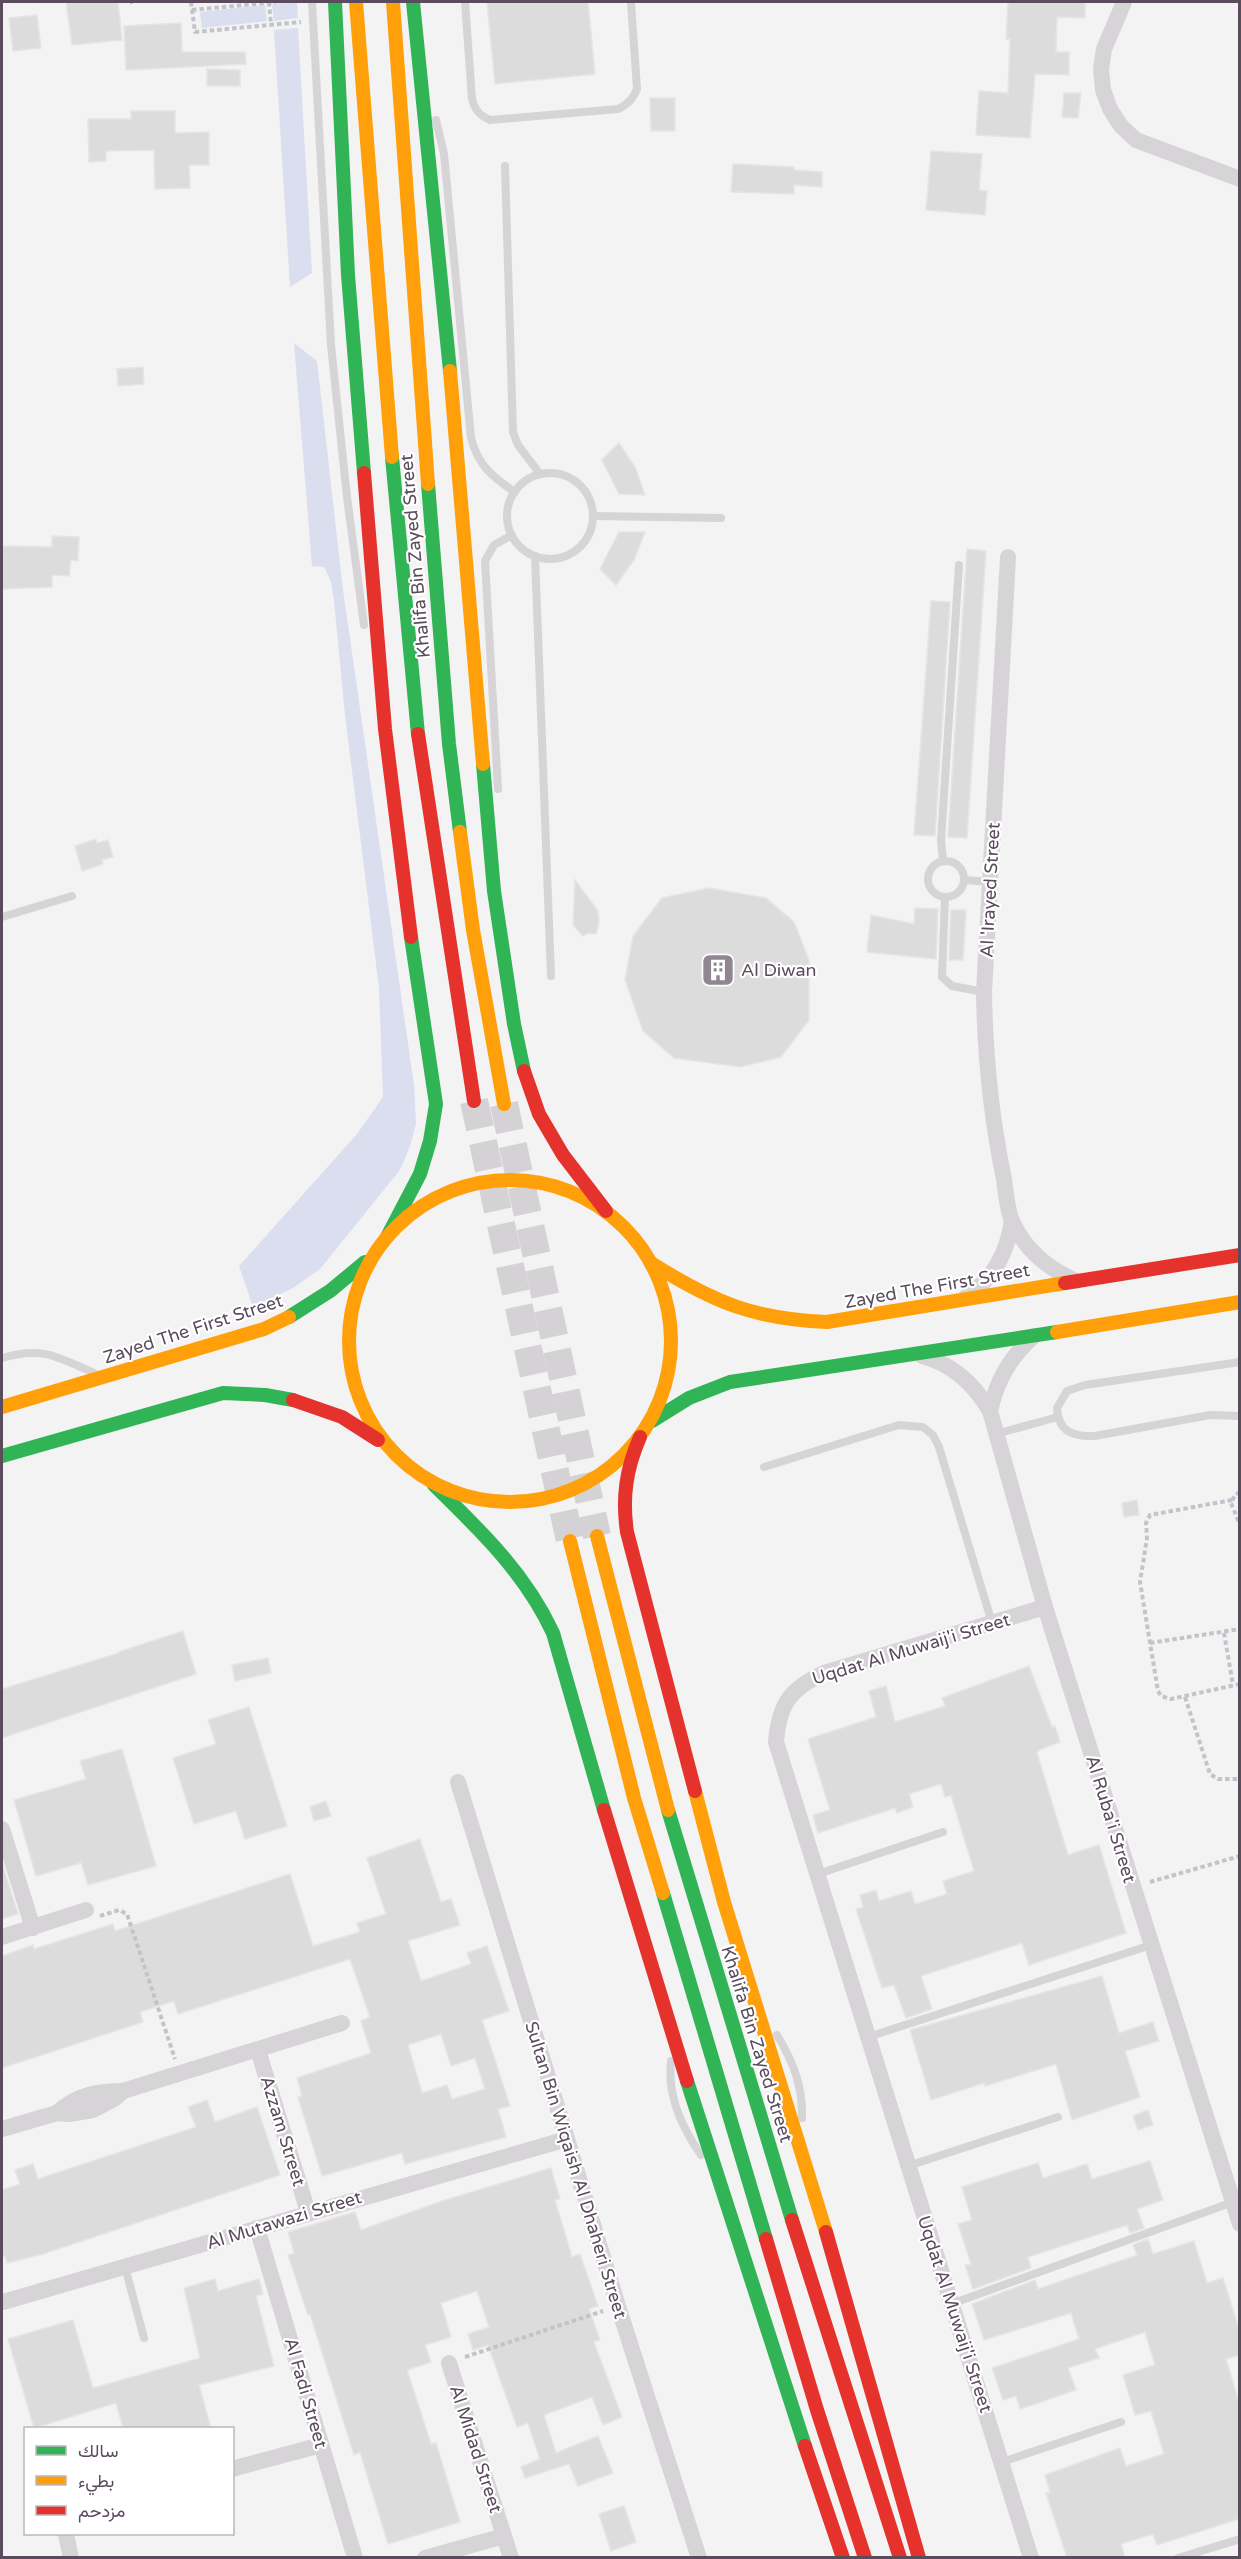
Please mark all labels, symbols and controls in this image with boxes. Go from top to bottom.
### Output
street label: Khalifa Bin Zayed Street [395,453,435,659]
street label: Al 'Irayed Street [975,822,1005,958]
building icon: Al Diwan [700,952,736,988]
place label: Al Diwan [741,959,817,981]
street label: Zayed The First Street [843,1259,1031,1313]
street label: Zayed The First Street [100,1290,286,1368]
street label: Uqdat Al Muwaij'i Street [809,1608,1013,1690]
street label: Al Ruba'i Street [1081,1753,1141,1886]
street label: Khalifa Bin Zayed Street [717,1943,797,2145]
street label: Sultan Bin Wiqaish Al Dhaheri Street [520,2019,632,2321]
street label: Azzam Street [256,2073,310,2189]
street label: Al Mutawazi Street [204,2186,364,2254]
street label: Uqdat Al Muwaij'i Street [913,2213,997,2415]
street label: Al Fadi Street [280,2335,332,2451]
street label: Al Midad Street [445,2382,507,2516]
legend [24,2427,234,2535]
text: سالك [78,2440,118,2462]
text: بطيء [78,2470,114,2496]
text: مزدحم [78,2500,125,2523]

